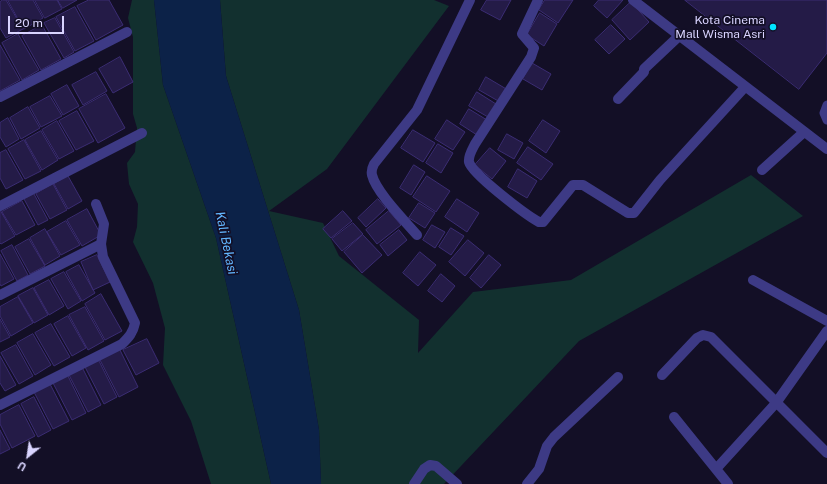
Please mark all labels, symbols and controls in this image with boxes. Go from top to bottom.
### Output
scale bar [10,8,66,34]
place label: Kota Cinema Mall Wisma Asri [675,13,765,41]
text: 20 m [15,16,43,30]
marker: Kota Cinema Mall Wisma Asri [768,22,778,32]
water label: Kali Bekasi [212,210,240,276]
north arrow [8,436,48,476]
text: U [16,459,28,474]

